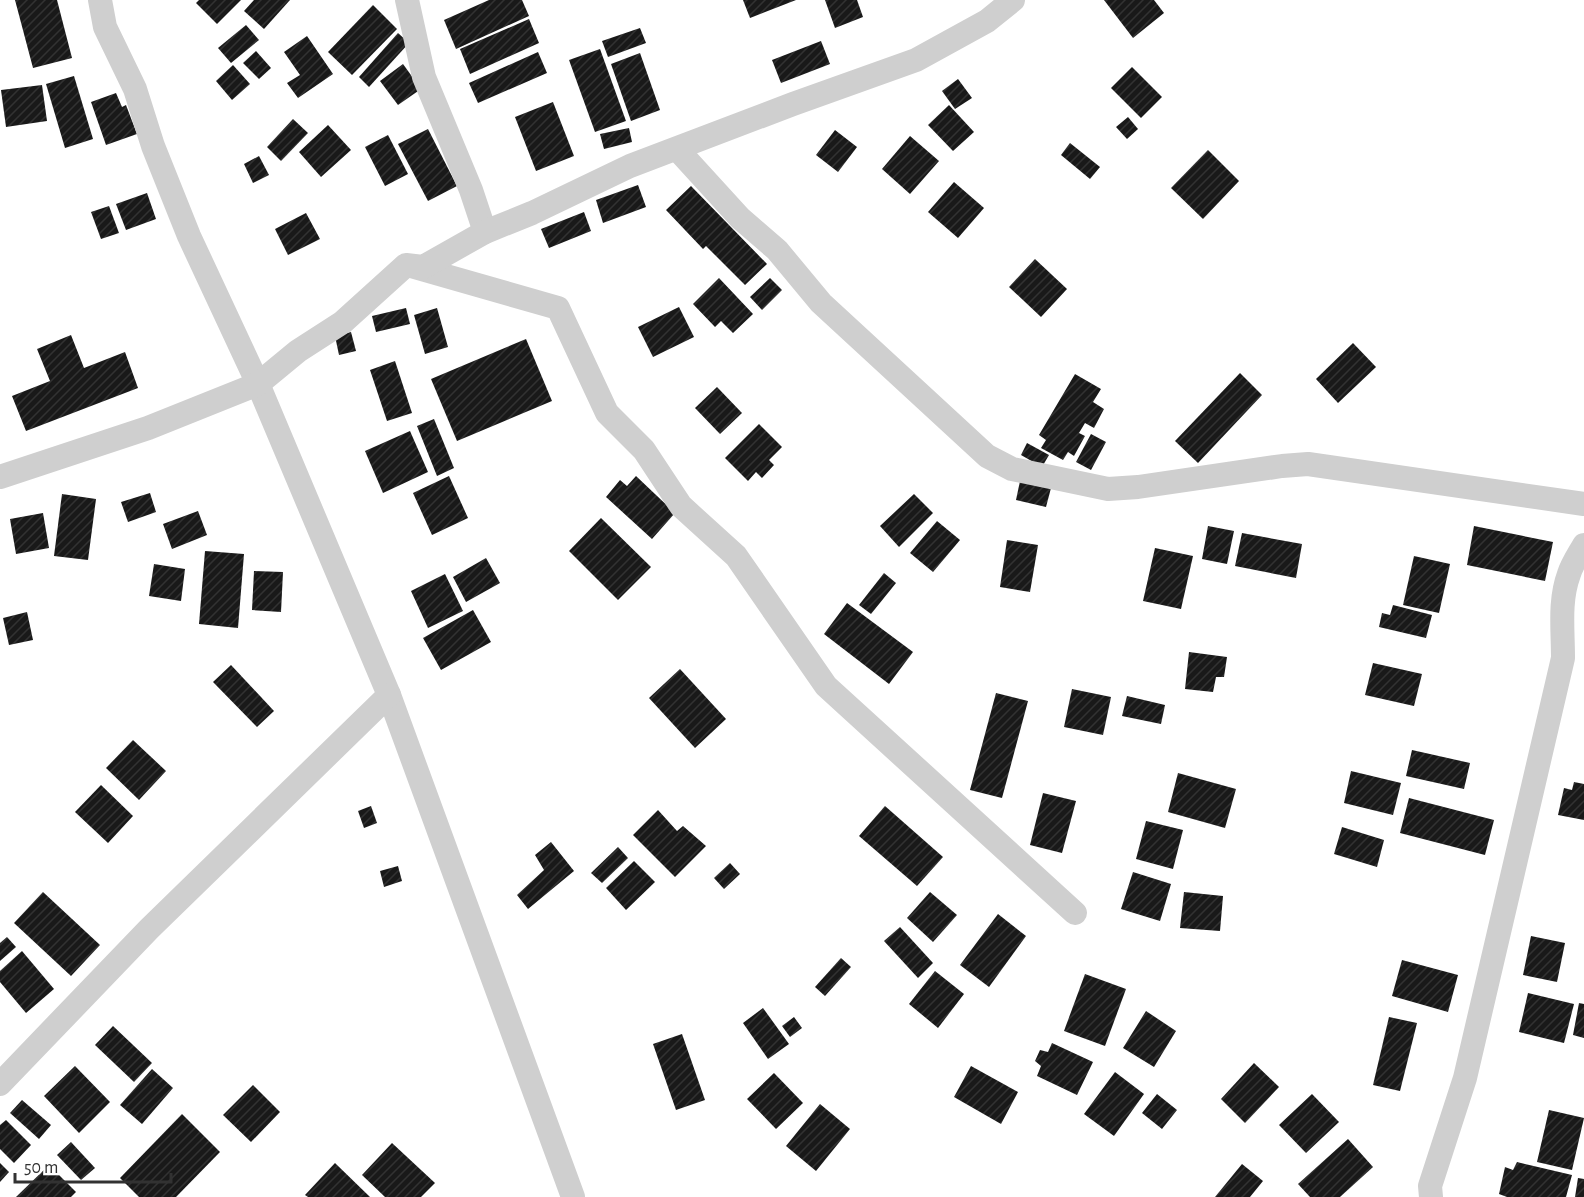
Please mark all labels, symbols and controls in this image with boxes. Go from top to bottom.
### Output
scale bar [15,1146,171,1184]
text: 50 m [24,1159,58,1177]

